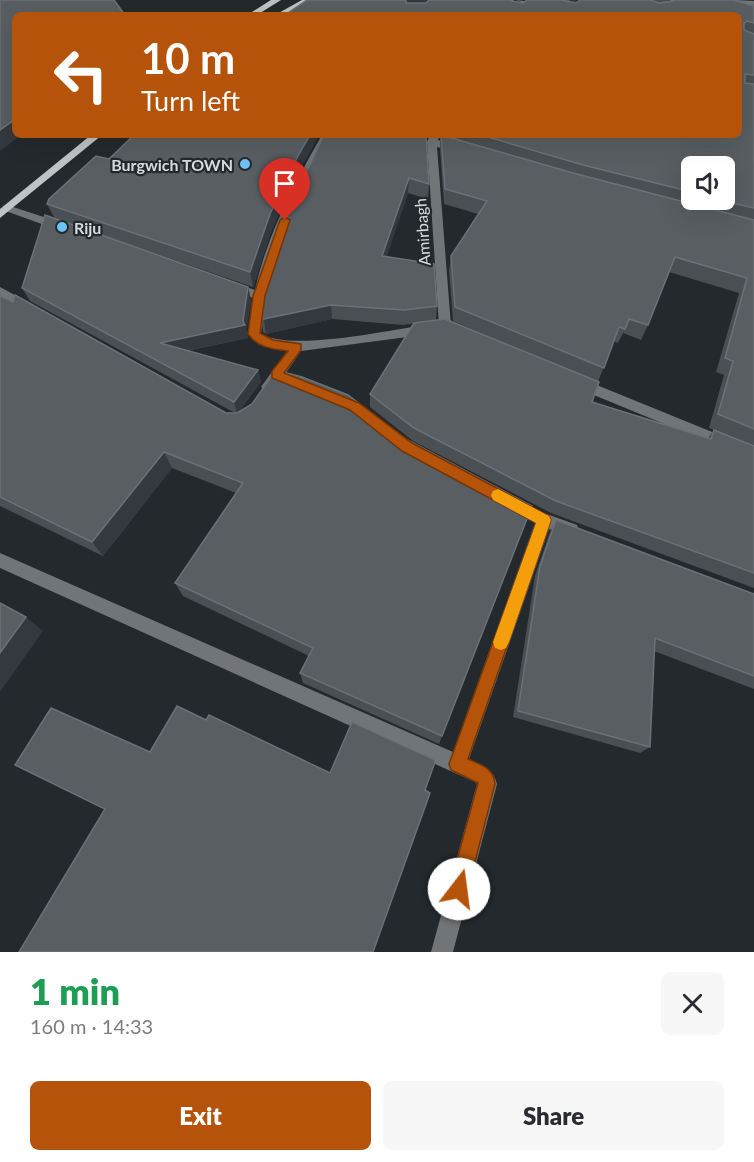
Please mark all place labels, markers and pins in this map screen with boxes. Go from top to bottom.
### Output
place label: Burgwich TOWN [111,155,233,174]
marker: Burgwich TOWN [238,157,252,171]
pin [259,158,310,220]
place label: Riju [74,218,101,237]
marker: Riju [55,220,69,234]

